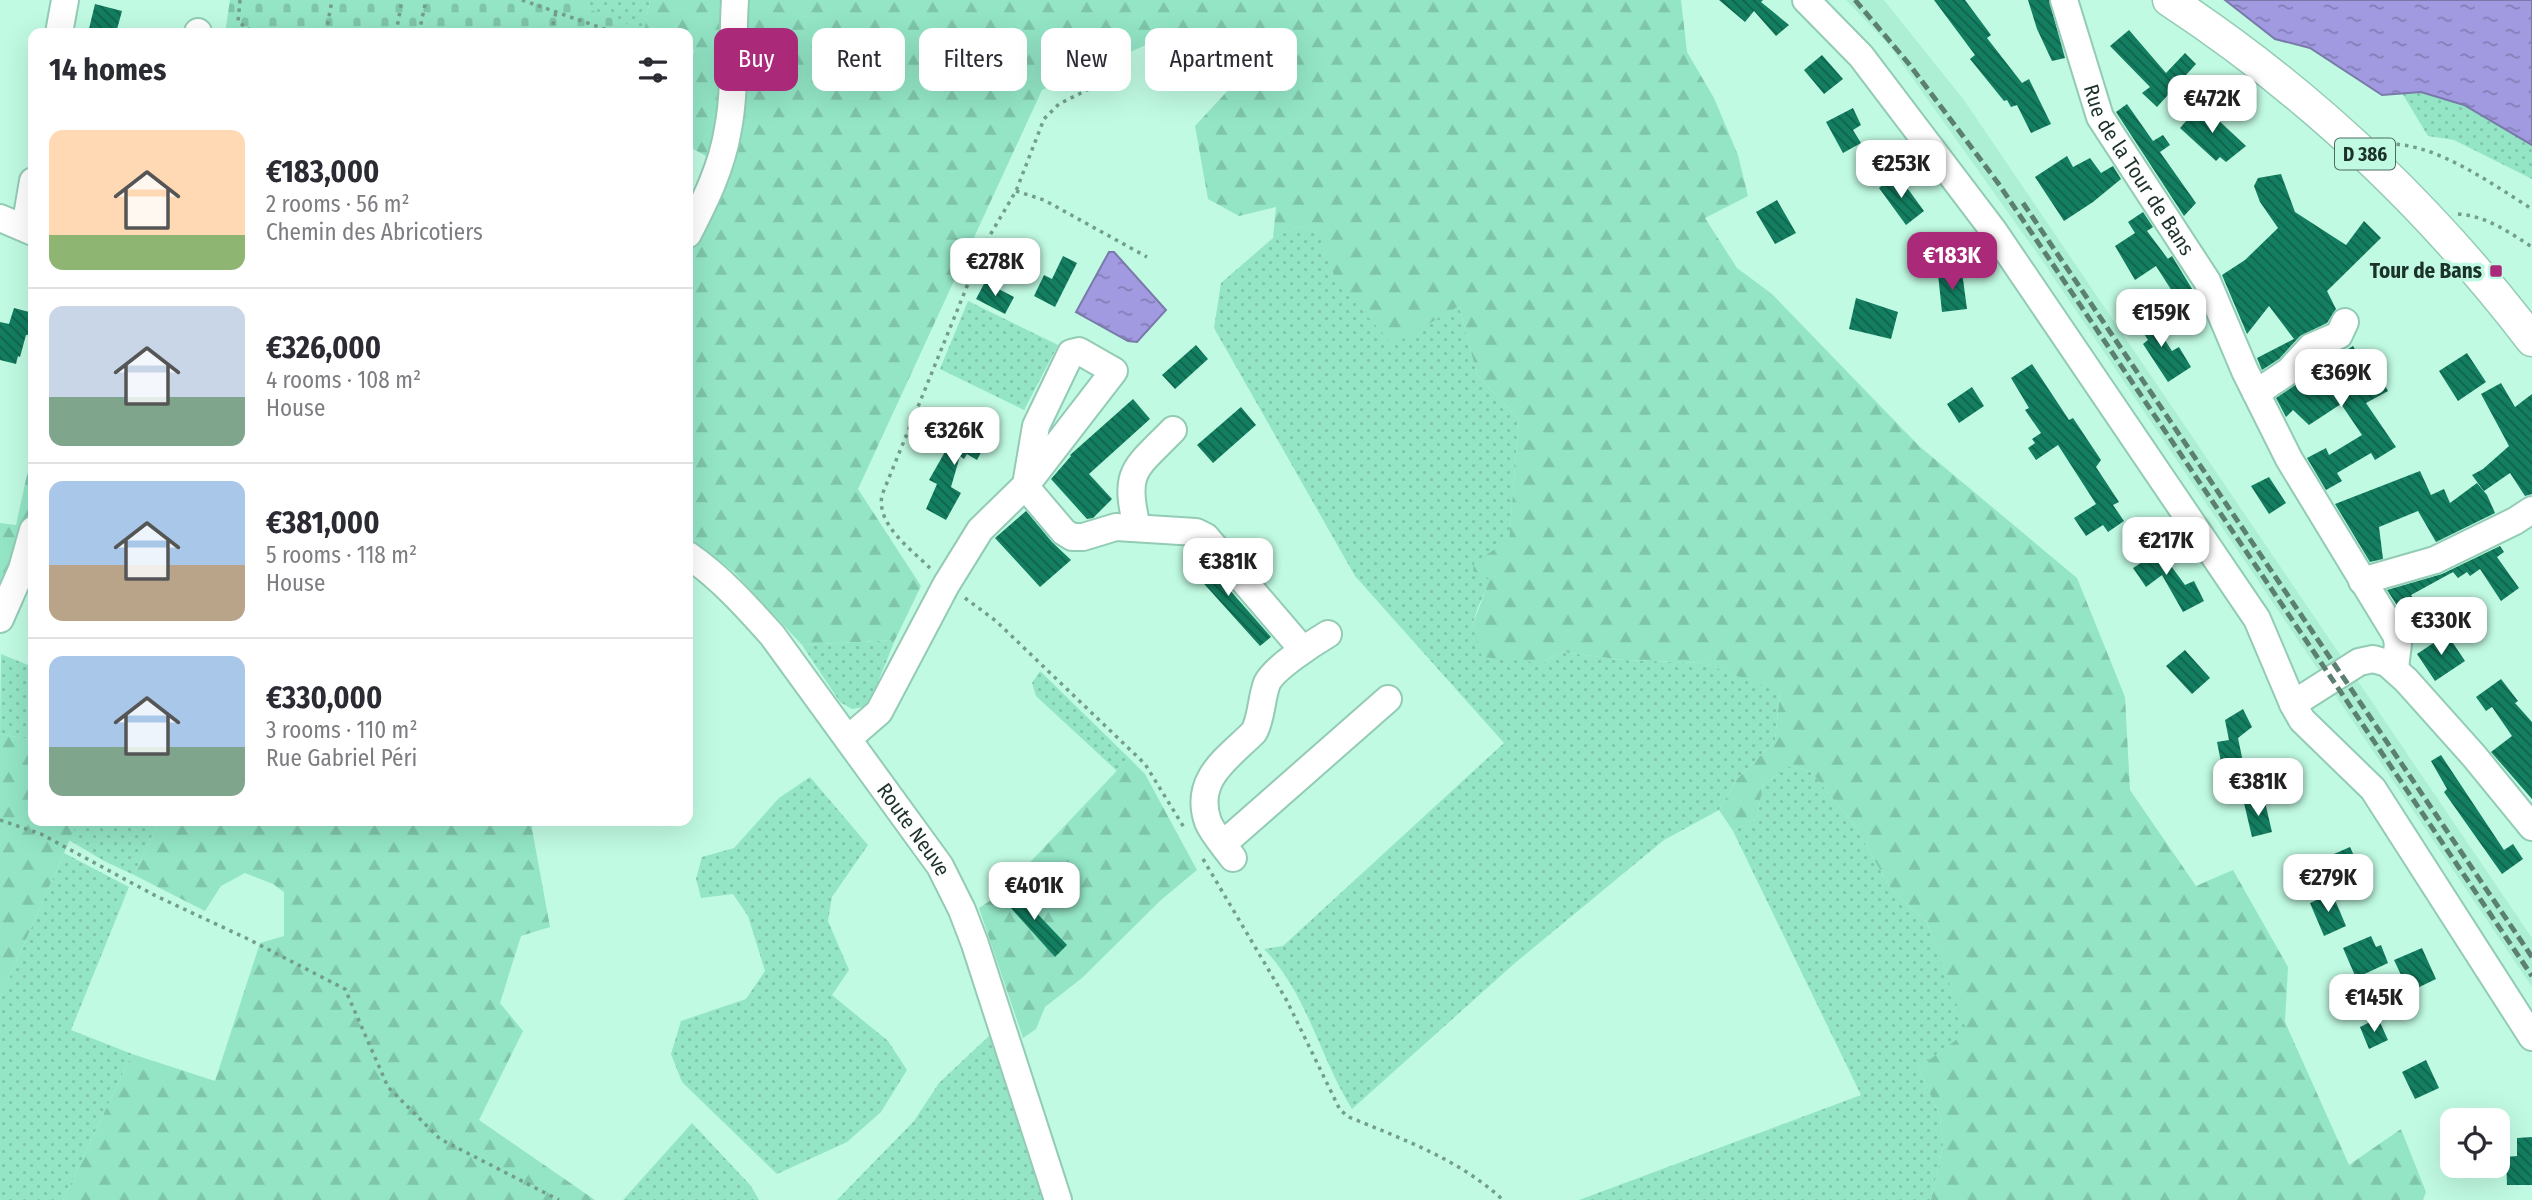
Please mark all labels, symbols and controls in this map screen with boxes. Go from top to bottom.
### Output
chip: Buy [714,28,798,91]
chip: Rent [812,28,905,91]
chip: Filters [919,28,1027,91]
chip: New [1041,28,1131,91]
chip: Apartment [1145,28,1297,91]
icon: filters [634,51,672,89]
text: 14 homes [49,52,166,88]
pin: €472K [2163,76,2261,135]
street label: Rue de la Tour de Bans [2078,81,2200,260]
text: €472K [2184,84,2240,112]
road number: D 386 [2335,138,2395,170]
pin: €253K [1852,140,1950,200]
text: €253K [1872,149,1930,177]
text: €183,000 [266,154,379,190]
icon: home [105,158,189,242]
text: 2 rooms · 56 m² [266,190,410,218]
text: Chemin des Abricotiers [266,218,483,246]
pin: €183K [1903,232,2001,292]
pin: €278K [946,238,1044,298]
text: €183K [1923,241,1981,269]
text: €278K [966,247,1024,275]
place label: Tour de Bans [2370,258,2482,284]
marker: Tour de Bans [2488,263,2504,279]
pin: €159K [2112,290,2210,349]
text: €159K [2132,298,2190,326]
text: €326,000 [266,330,381,366]
icon: home [105,334,189,418]
pin: €369K [2292,350,2390,409]
text: €369K [2311,358,2371,386]
text: 4 rooms · 108 m² [266,366,421,394]
text: House [266,394,325,422]
pin: €326K [905,407,1003,467]
text: €326K [924,416,984,444]
text: €381,000 [266,505,380,541]
icon: home [105,509,189,593]
pin: €217K [2117,518,2215,577]
text: €217K [2138,526,2194,554]
pin: €381K [1179,538,1277,598]
text: 5 rooms · 118 m² [266,541,417,569]
text: €381K [1199,547,1257,575]
text: House [266,569,325,597]
pin: €330K [2392,598,2490,657]
text: €330K [2411,606,2471,634]
text: €330,000 [266,680,382,716]
icon: home [105,684,189,768]
text: 3 rooms · 110 m² [266,716,417,744]
text: Rue Gabriel Péri [266,744,417,772]
pin: €381K [2209,758,2307,818]
text: €381K [2229,767,2287,795]
street label: Route Neuve [871,778,956,880]
pin: €279K [2279,855,2377,914]
pin: €401K [985,862,1083,922]
text: €279K [2299,863,2357,891]
text: €401K [1005,871,1063,899]
pin: €145K [2325,974,2423,1034]
text: €145K [2345,983,2403,1011]
map controls [2440,1108,2510,1178]
button: locate [2440,1108,2510,1178]

